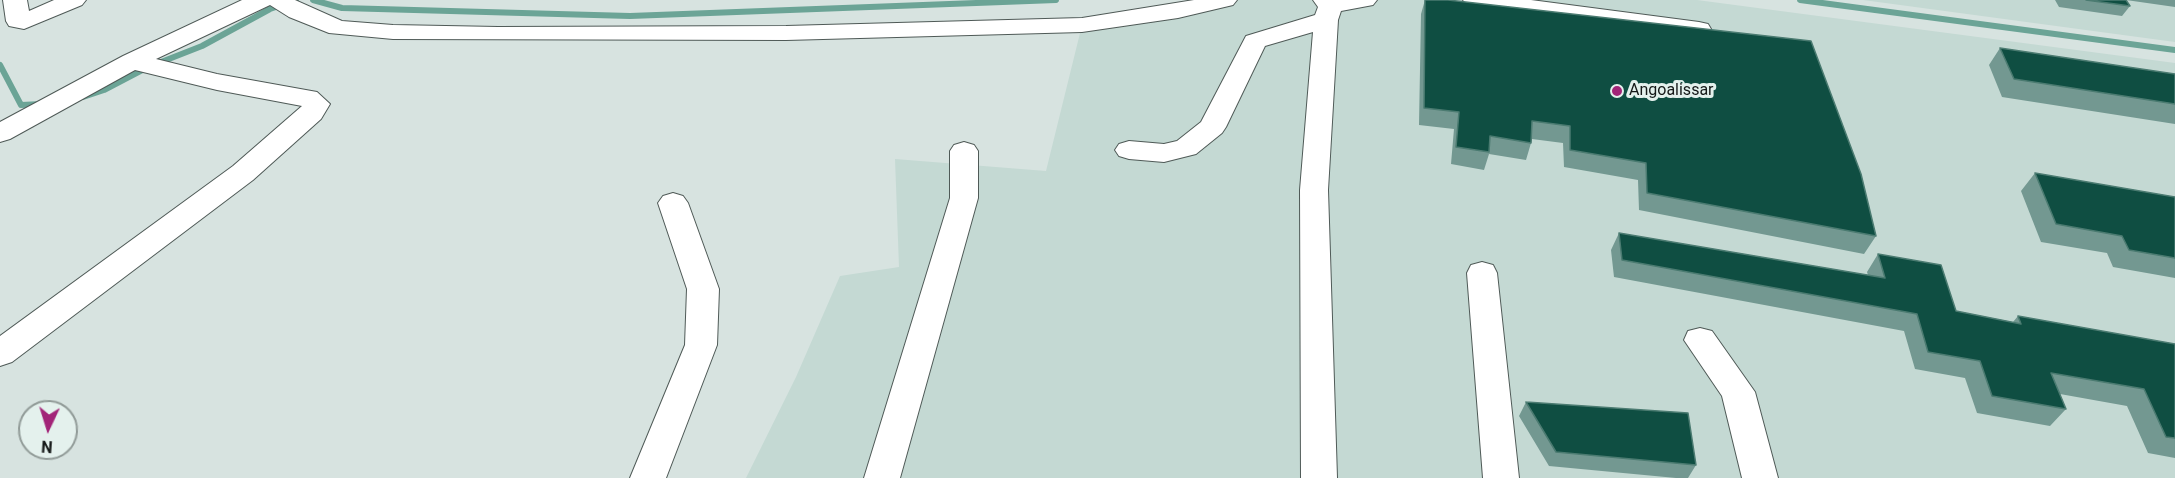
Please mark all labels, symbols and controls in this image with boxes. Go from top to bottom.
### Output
place label: Angoalissar [1629,81,1714,101]
marker: Angoalissar [1610,84,1624,98]
north arrow [18,400,78,460]
text: N [41,437,53,456]

